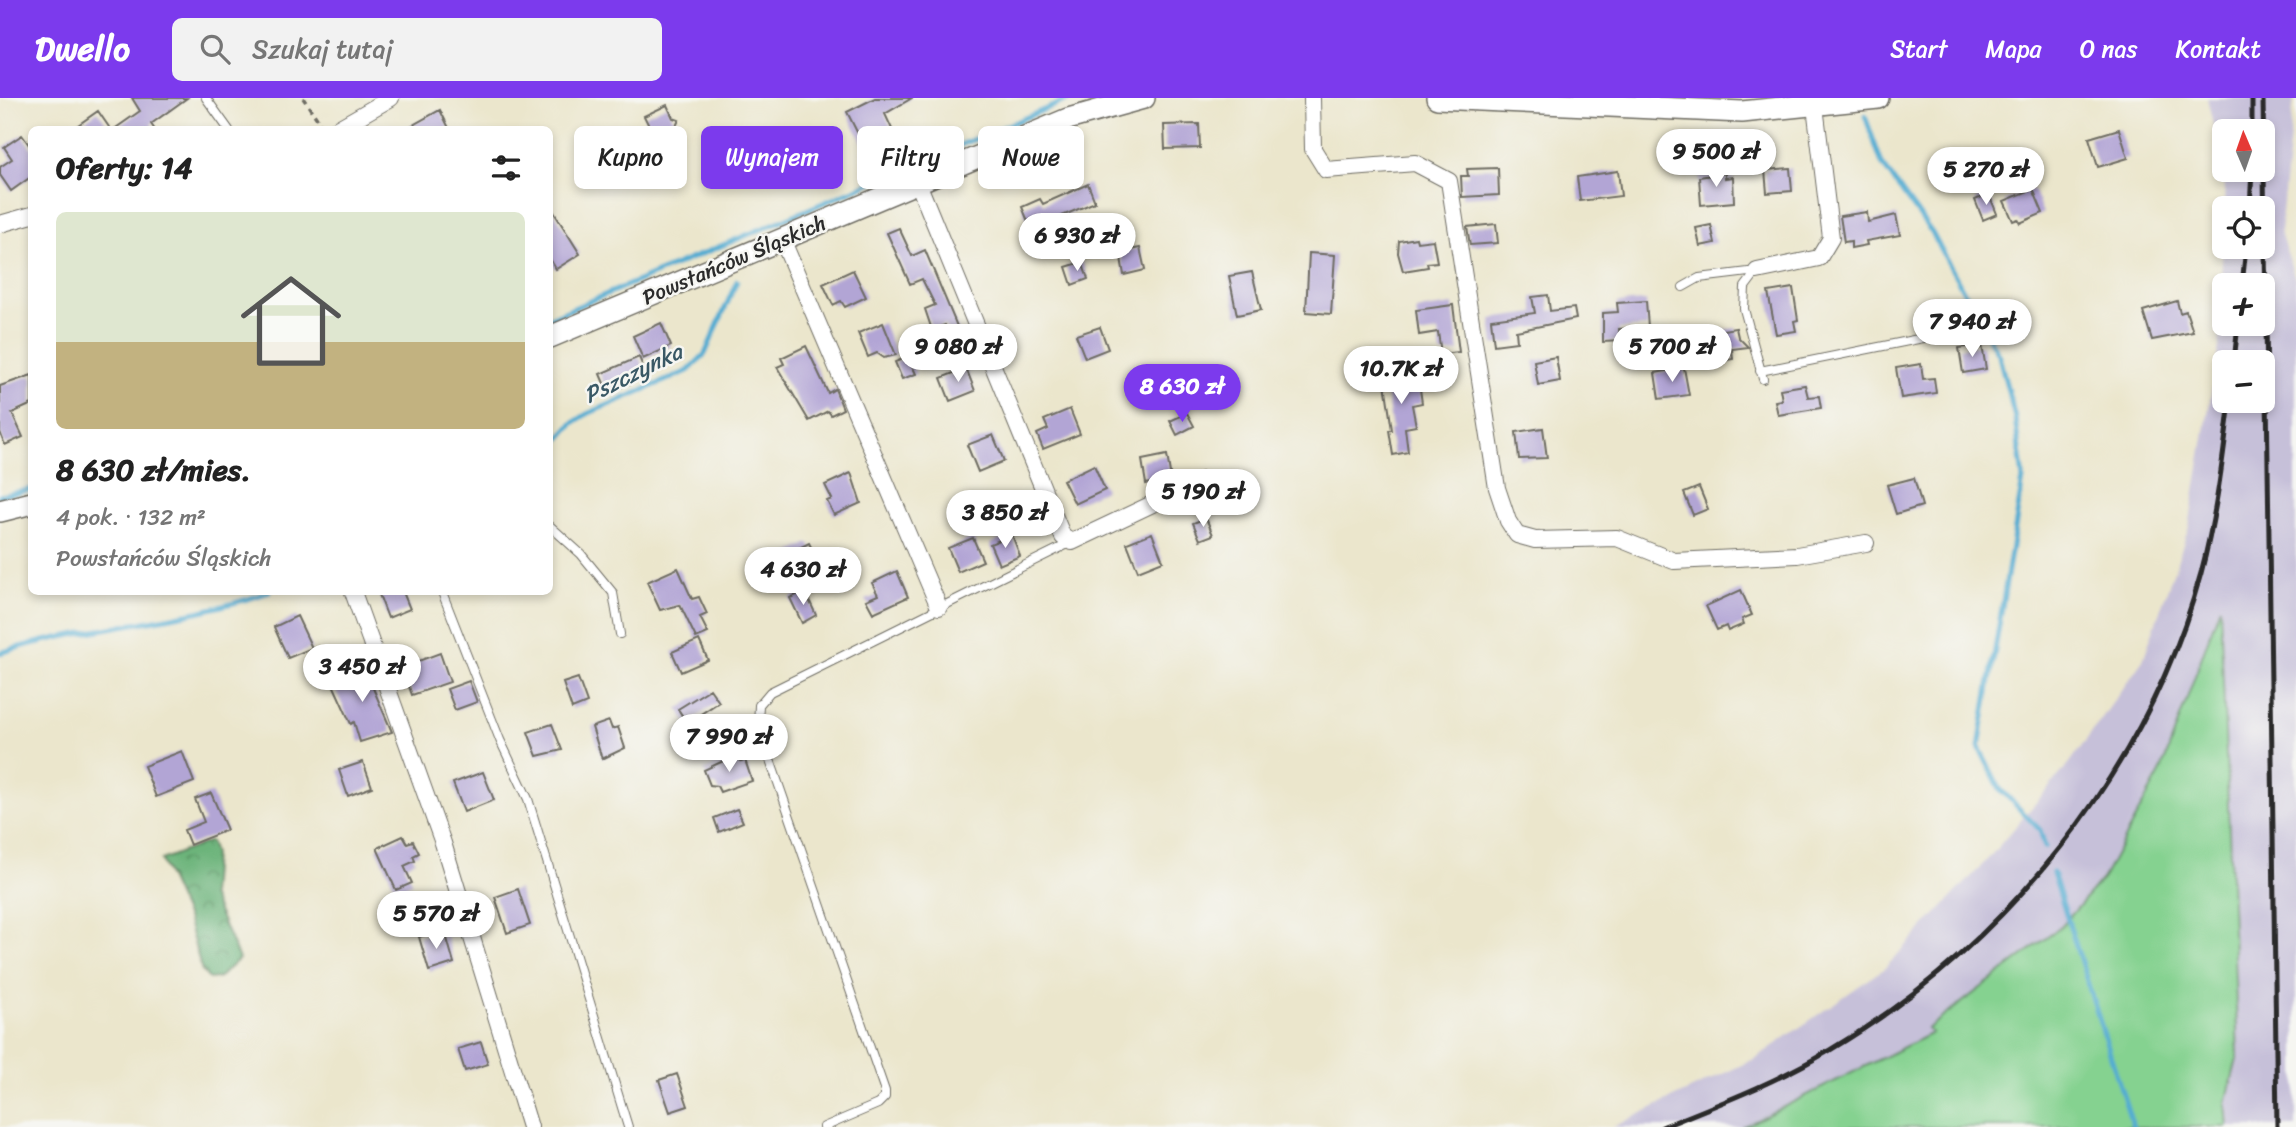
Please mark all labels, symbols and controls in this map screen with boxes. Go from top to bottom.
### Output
search box [172,18,662,81]
text: Dwello [35,20,130,78]
text: Szukaj tutaj [252,26,393,72]
text: Start [1890,28,1947,70]
text: Mapa [1985,28,2042,70]
text: O nas [2080,28,2138,70]
text: Kontakt [2176,28,2261,70]
icon: search [196,30,234,68]
north arrow [2212,119,2275,182]
map controls [2212,119,2275,413]
chip: Kupno [574,126,687,189]
chip: Wynajem [701,126,843,189]
chip: Filtry [857,126,964,189]
chip: Nowe [978,126,1084,189]
pin: 9 500 zł [1644,130,1788,189]
text: 9 500 zł [1672,131,1760,172]
text: Oferty: 14 [56,141,193,195]
pin: 5 270 zł [1914,148,2058,207]
icon: filters [487,149,525,187]
text: 5 270 zł [1943,149,2029,190]
button: locate [2212,196,2275,259]
street label: Powstańców Śląskich [636,204,832,316]
pin: 6 930 zł [1005,214,1149,273]
text: 6 930 zł [1035,215,1119,256]
icon: home [228,258,354,384]
button: + [2212,273,2275,336]
pin: 7 940 zł [1900,300,2044,359]
text: 7 940 zł [1929,301,2015,342]
pin: 9 080 zł [886,324,1030,384]
pin: 5 700 zł [1600,324,1744,384]
text: 9 080 zł [914,326,1002,367]
text: 5 700 zł [1629,326,1715,367]
water label: Pszczynka [577,331,692,415]
pin: 10.7K zł [1329,346,1473,406]
text: 10.7K zł [1360,348,1442,389]
button: − [2212,350,2275,413]
pin: 8 630 zł [1110,364,1254,424]
text: 8 630 zł [1140,366,1224,407]
text: 8 630 zł/mies. [56,443,251,497]
pin: 5 190 zł [1131,470,1275,529]
text: 5 190 zł [1162,471,1244,512]
pin: 3 850 zł [933,490,1077,550]
text: 3 850 zł [962,492,1048,533]
text: 4 pok. · 132 m² [56,497,206,538]
text: Powstańców Śląskich [56,538,272,579]
pin: 4 630 zł [731,547,875,607]
text: 4 630 zł [760,549,846,590]
pin: 3 450 zł [290,644,434,704]
text: 3 450 zł [319,646,405,687]
pin: 7 990 zł [657,714,801,774]
text: 7 990 zł [686,716,772,757]
pin: 5 570 zł [364,892,508,951]
text: 5 570 zł [393,893,479,934]

